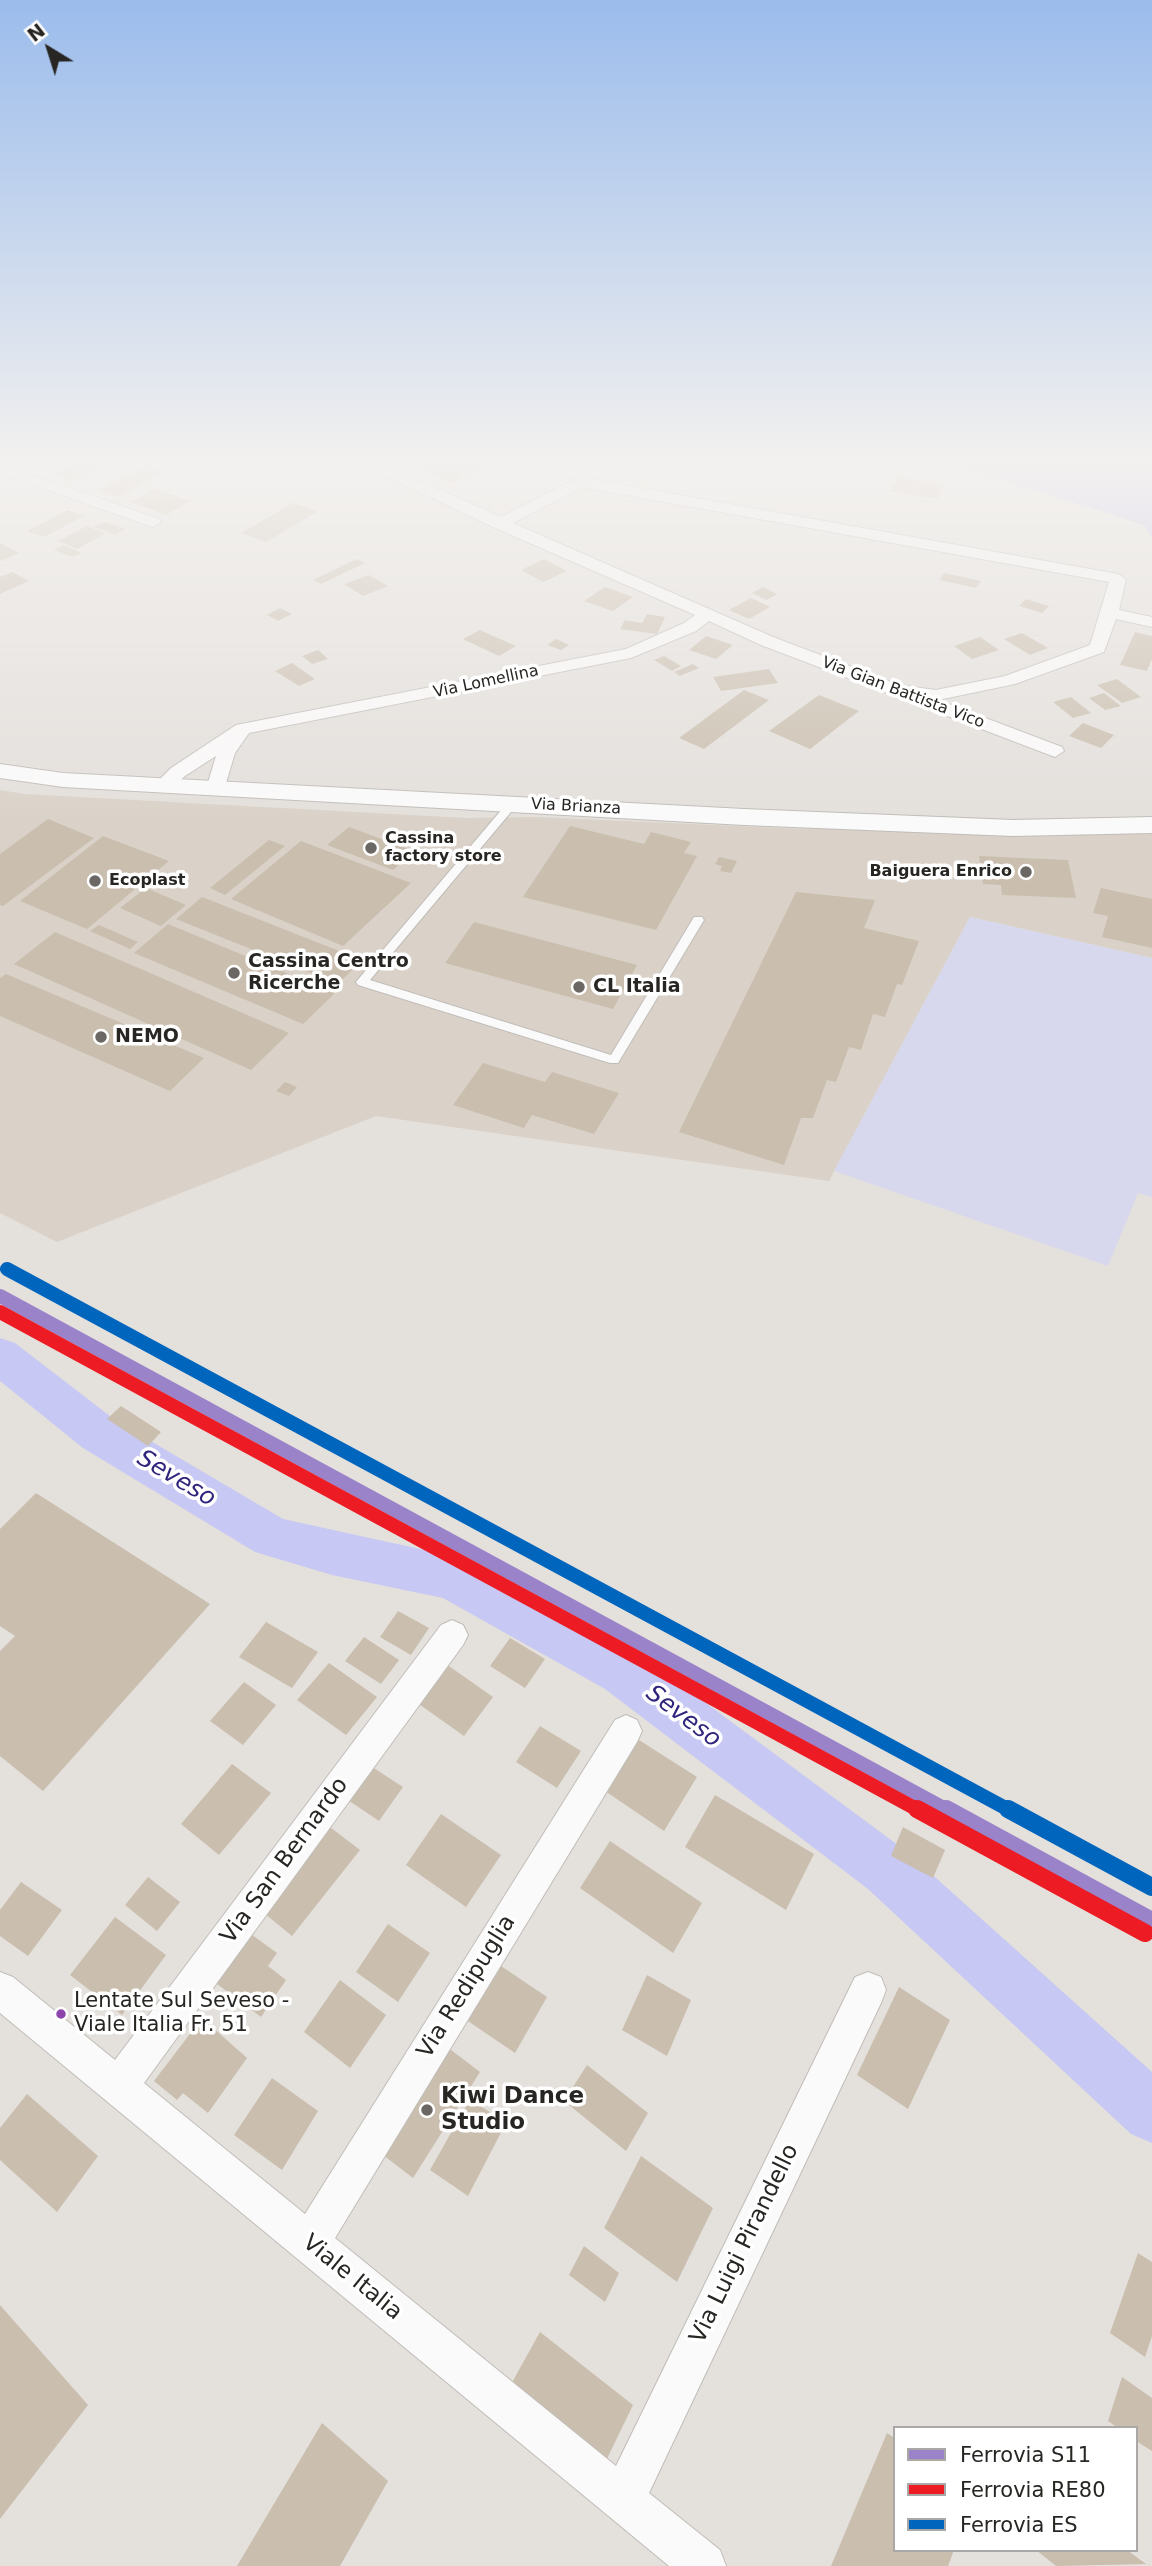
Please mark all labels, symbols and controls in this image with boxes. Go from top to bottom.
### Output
north arrow [14,14,84,84]
text: N [23,19,49,46]
street label: Via Gian Battista Vico [819,653,987,733]
street label: Via Lomellina [432,661,540,703]
street label: Via Brianza [531,795,621,819]
place label: Cassina factory store [385,829,502,867]
marker: Cassina factory store [363,840,379,856]
place label: Baiguera Enrico [869,862,1012,882]
marker: Baiguera Enrico [1018,864,1034,880]
place label: Ecoplast [109,871,185,891]
marker: Ecoplast [87,873,103,889]
place label: Cassina Centro Ricerche [248,951,409,995]
marker: Cassina Centro Ricerche [226,965,242,981]
place label: CL Italia [593,976,680,998]
marker: CL Italia [571,979,587,995]
place label: NEMO [115,1026,179,1048]
marker: NEMO [93,1029,109,1045]
water label: Seveso [132,1444,220,1514]
water label: Seveso [640,1680,726,1754]
street label: Via San Bernardo [215,1772,355,1950]
street label: Via Redipuglia [412,1910,522,2064]
place label: Lentate Sul Seveso - Viale Italia Fr. 51 [74,1989,289,2039]
marker: Lentate Sul Seveso - Viale Italia Fr. 51 [54,2007,68,2021]
place label: Kiwi Dance Studio [441,2083,584,2137]
marker: Kiwi Dance Studio [419,2102,435,2118]
street label: Via Luigi Pirandello [685,2140,805,2348]
street label: Viale Italia [297,2229,407,2327]
legend [893,2426,1138,2552]
text: Ferrovia S11 [960,2443,1091,2467]
text: Ferrovia RE80 [960,2478,1106,2502]
text: Ferrovia ES [960,2513,1078,2537]

